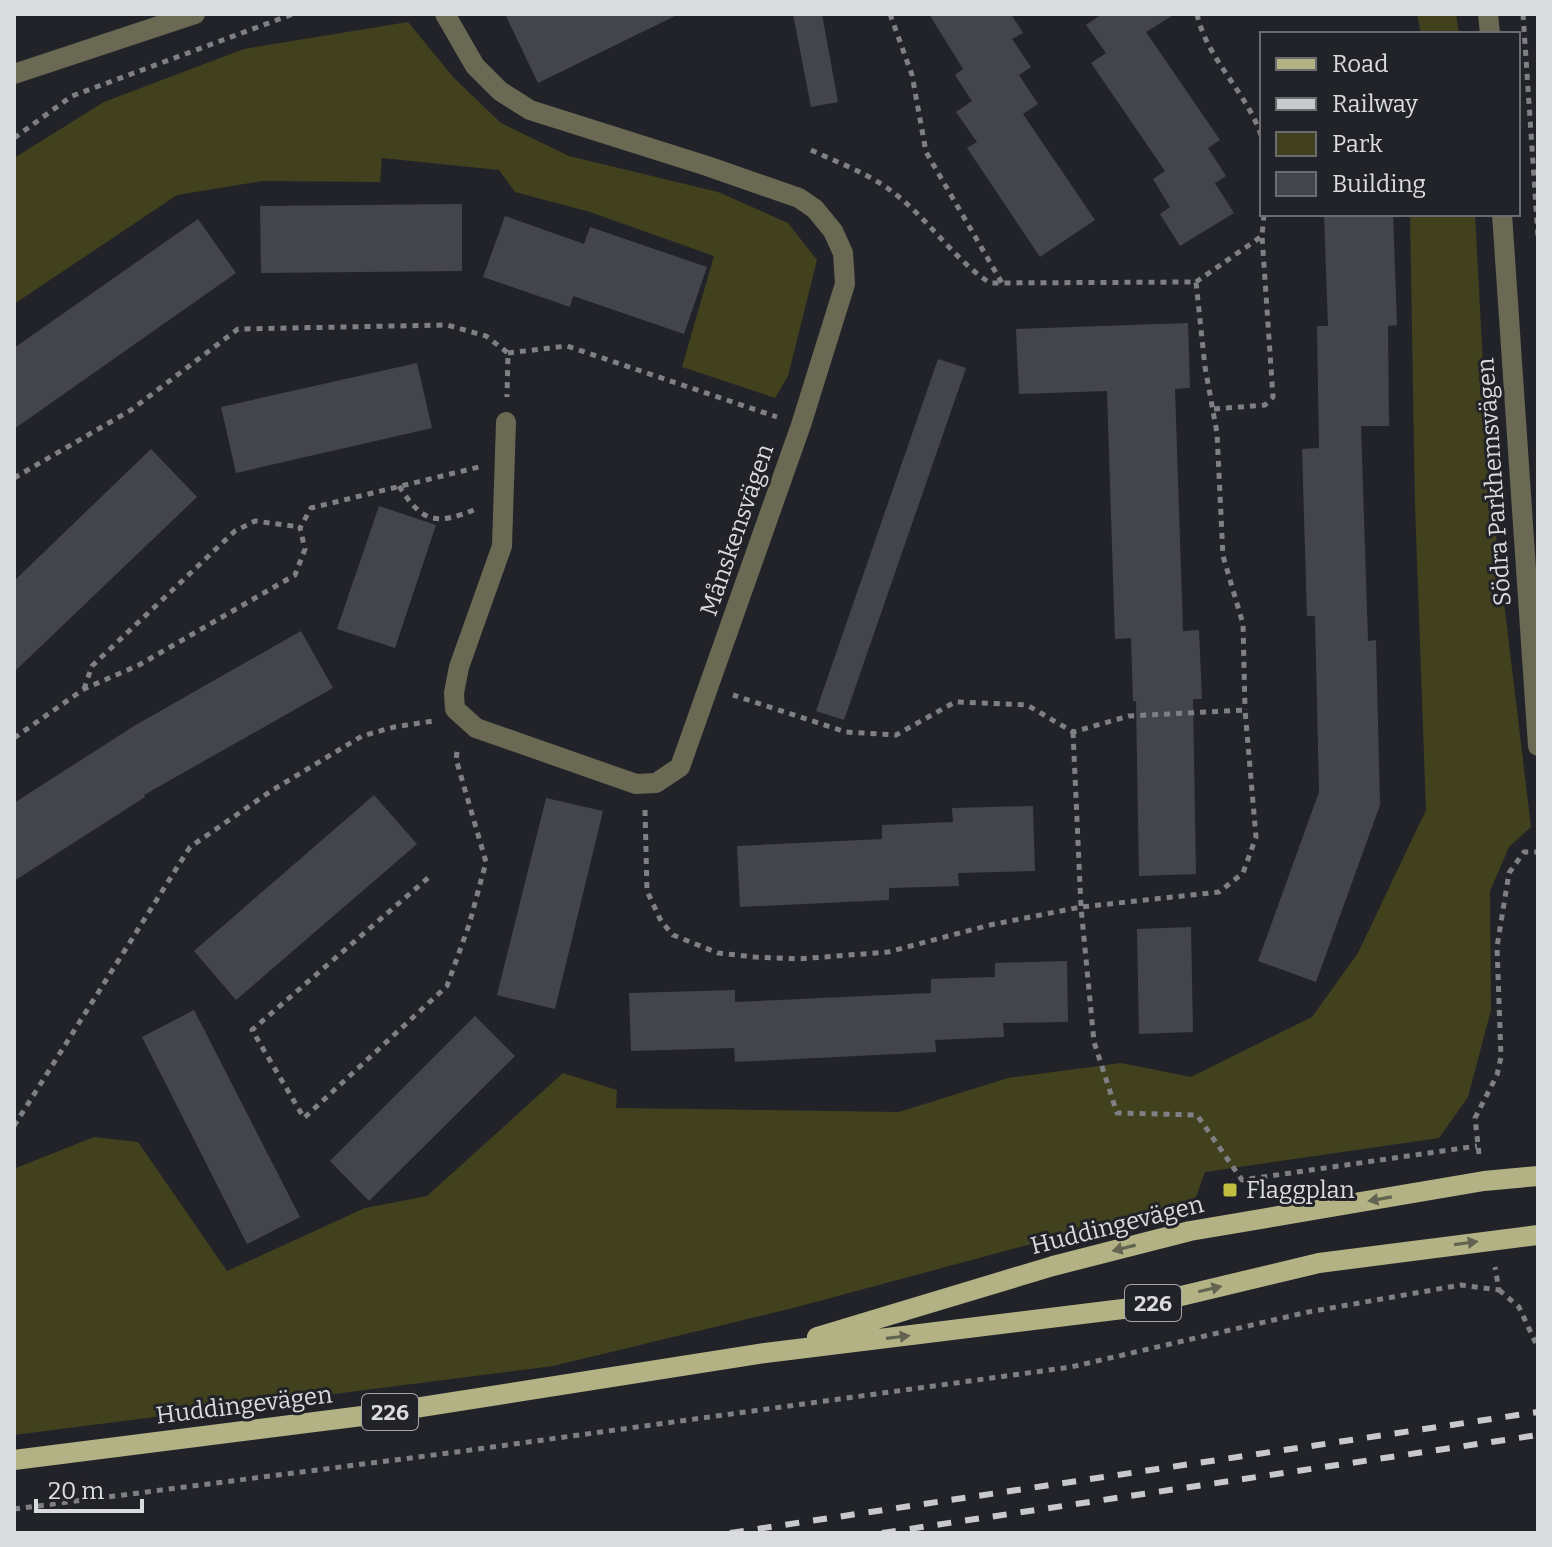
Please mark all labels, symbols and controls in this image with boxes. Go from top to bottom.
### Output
legend [1260,32,1520,216]
text: Road [1332,50,1388,78]
text: Railway [1332,90,1418,118]
text: Park [1332,130,1383,158]
text: Building [1332,170,1426,198]
street label: Södra Parkhemsvägen [1471,357,1517,607]
street label: Månskensvägen [695,440,779,620]
place label: Flaggplan [1246,1176,1355,1204]
marker: Flaggplan [1221,1181,1239,1199]
street label: Huddingevägen [1028,1190,1206,1260]
one-way arrow [1367,1193,1392,1206]
one-way arrow [1454,1237,1479,1250]
one-way arrow [1112,1242,1137,1254]
one-way arrow [1198,1282,1223,1295]
road number: 226 [1125,1285,1181,1321]
one-way arrow [886,1330,911,1343]
street label: Huddingevägen [154,1380,334,1430]
road number: 226 [362,1394,418,1430]
scale bar [36,1463,142,1513]
text: 20 m [48,1477,104,1505]

